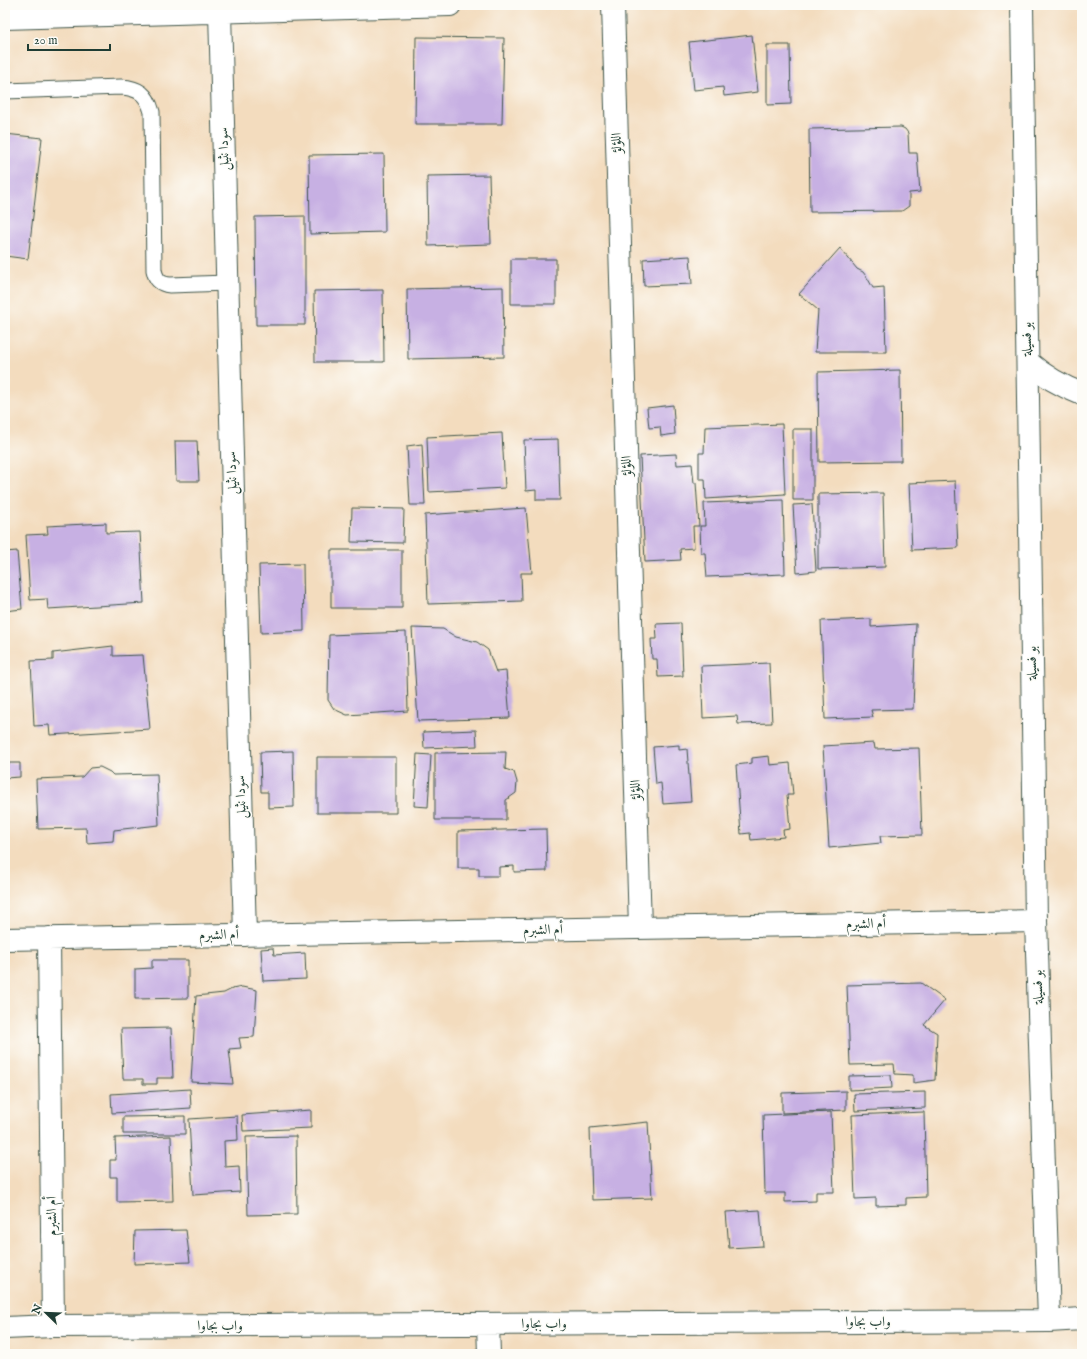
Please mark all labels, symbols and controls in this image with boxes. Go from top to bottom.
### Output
scale bar [28,26,110,52]
text: 20 m [34,33,57,48]
street label: سودا نثيل [214,127,235,171]
street label: اللؤلؤ [608,132,626,156]
street label: بو فسيلة [1018,321,1036,357]
street label: سودا نثيل [222,451,243,495]
street label: اللؤلؤ [618,455,636,479]
street label: بو فسيلة [1023,645,1041,681]
street label: سودا نثيل [231,775,252,819]
street label: اللؤلؤ [627,779,645,803]
street label: أم الشبرم [846,913,887,936]
street label: أم الشبرم [523,919,564,942]
street label: أم الشبرم [199,924,240,947]
street label: بو فسيلة [1028,969,1048,1005]
street label: أم الشبرم [41,1195,64,1236]
north arrow [26,1293,66,1333]
text: N [29,1302,46,1318]
street label: واب بجاوا [845,1313,891,1331]
street label: واب بجاوا [521,1315,567,1333]
street label: واب بجاوا [197,1317,243,1335]

